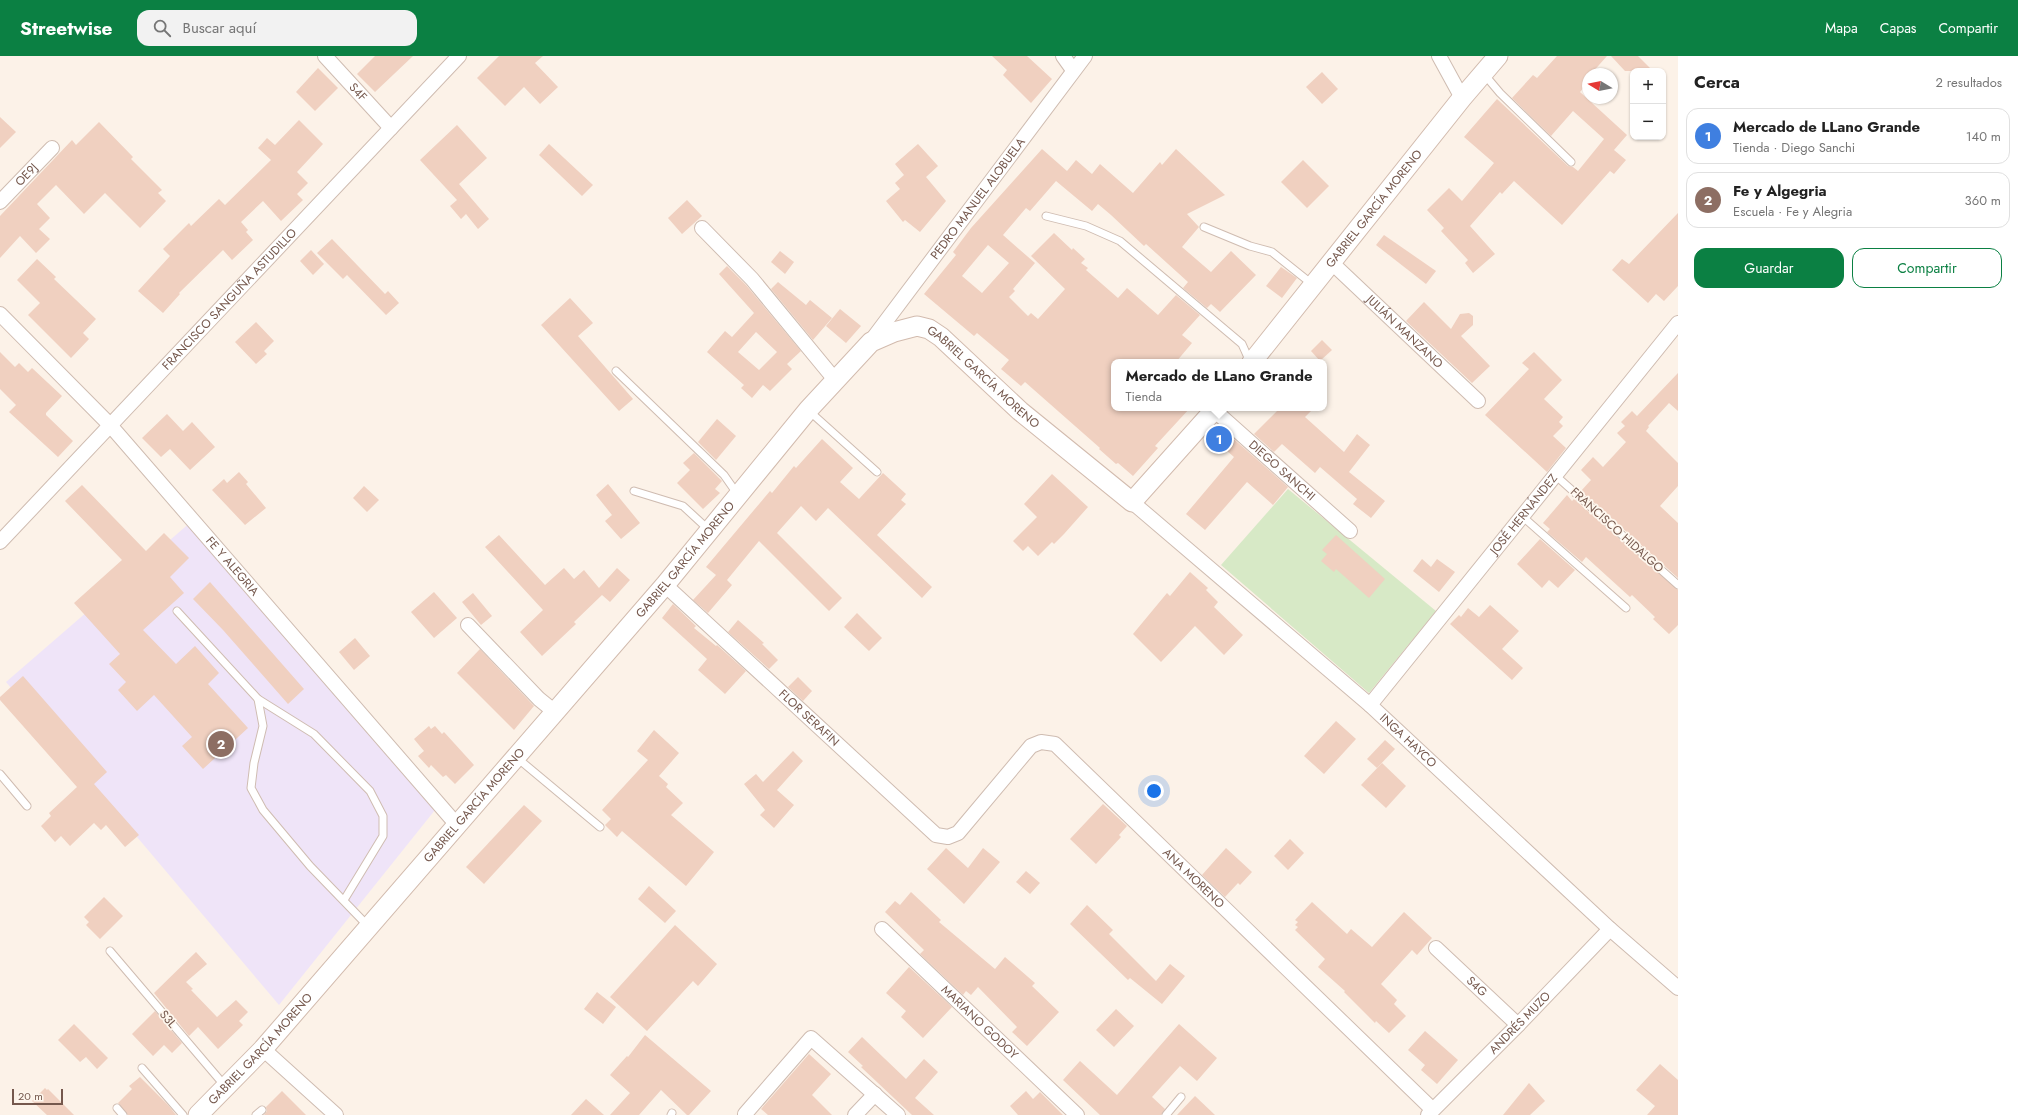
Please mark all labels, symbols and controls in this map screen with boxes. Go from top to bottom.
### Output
search box [137,10,417,46]
text: Streetwise [20,15,113,42]
icon: search [151,17,173,39]
text: Buscar aquí [183,17,256,39]
text: Mapa [1825,18,1858,38]
text: Capas [1880,18,1917,38]
text: Compartir [1939,18,1998,38]
north arrow [1582,68,1618,104]
map controls [1630,68,1666,140]
button: + [1630,68,1666,104]
text: Cerca [1694,70,1740,94]
text: 2 resultados [1936,73,2002,92]
street label: S4F [345,79,371,105]
button: − [1630,104,1666,140]
text: Mercado de LLano Grande [1733,116,1920,138]
text: 1 [1705,127,1711,146]
text: 140 m [1966,127,2001,146]
street label: PEDRO MANUEL ALOBUELA [926,134,1030,263]
text: Tienda · Diego Sanchi [1733,138,1855,157]
street label: GABRIEL GARCÍA MORENO [1321,146,1427,272]
street label: OE9J [11,159,42,190]
text: Fe y Algegria [1733,180,1827,202]
text: 2 [1704,191,1712,210]
text: 360 m [1965,191,2001,210]
text: Escuela · Fe y Alegria [1733,202,1852,221]
street label: FRANCISCO SANGUÑA ASTUDILLO [158,224,301,374]
button: Guardar [1694,248,1844,288]
button: Compartir [1852,248,2002,288]
street label: JULIÁN MANZANO [1361,289,1447,373]
street label: GABRIEL GARCÍA MORENO [923,321,1044,433]
popup [1111,359,1327,411]
text: Mercado de LLano Grande [1125,365,1313,387]
text: Tienda [1125,387,1162,406]
pin: 1 [1206,424,1232,454]
street label: DIEGO SANCHI [1245,436,1319,505]
street label: JOSÉ HERNÁNDEZ [1484,470,1562,560]
street label: FRANCISCO HIDALGO [1566,483,1668,577]
street label: GABRIEL GARCÍA MORENO [631,497,739,622]
street label: FE Y ALEGRIA [202,532,263,600]
street label: FLOR SERAFIN [775,685,843,751]
street label: INGA HAYCO [1376,709,1441,772]
pin: 2 [208,729,234,759]
street label: GABRIEL GARCÍA MORENO [419,744,529,867]
your location [1144,781,1164,801]
street label: ANA MORENO [1159,844,1229,912]
street label: S4G [1462,972,1491,1001]
street label: MARIANO GODOY [937,981,1022,1064]
street label: ANDRÉS MUZO [1485,987,1555,1058]
street label: GABRIEL GARCÍA MORENO [204,989,317,1109]
street label: S3L [155,1006,181,1032]
scale bar [12,1087,63,1106]
text: 20 m [18,1088,43,1104]

